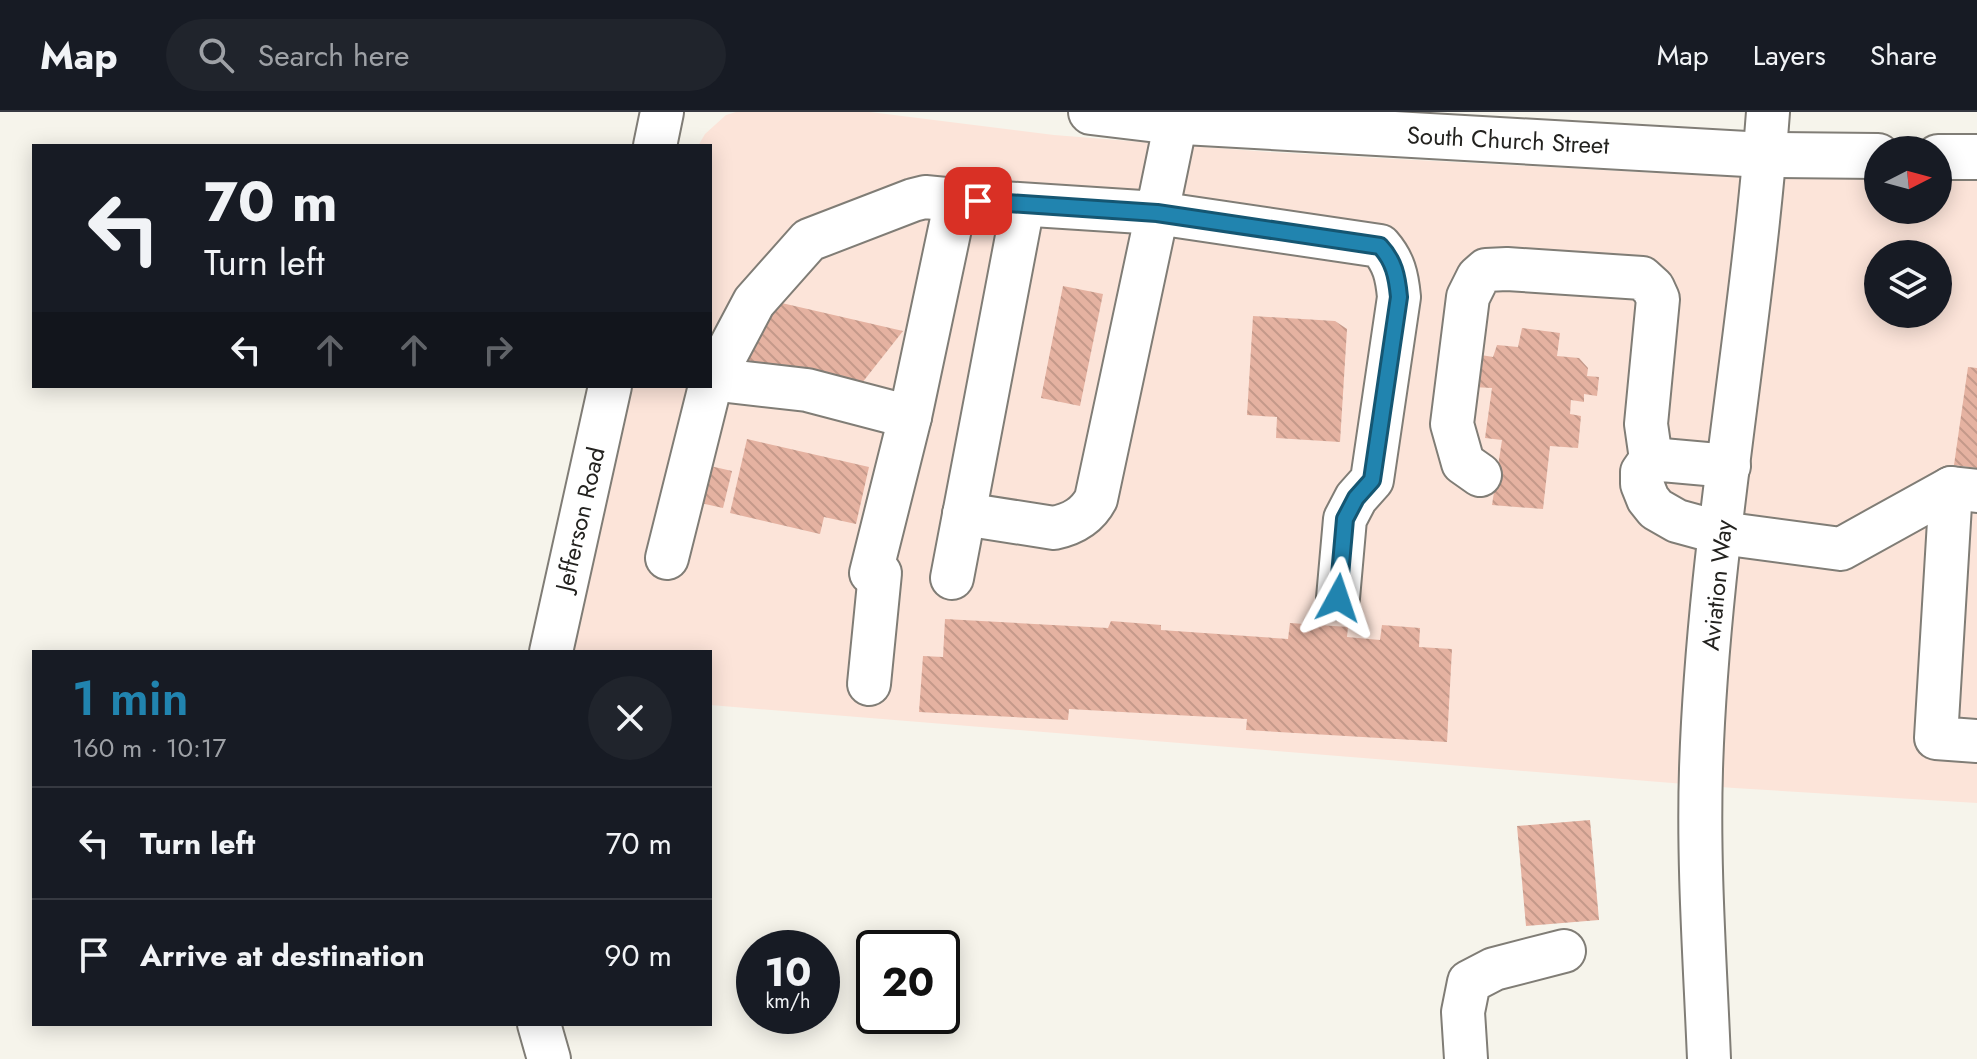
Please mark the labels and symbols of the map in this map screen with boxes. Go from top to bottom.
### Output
street label: South Church Street [1406,117,1610,163]
north arrow [1864,136,1952,224]
pin [944,167,1012,235]
street label: Jefferson Road [546,444,614,597]
street label: Aviation Way [1693,517,1741,652]
position arrow [1296,556,1380,640]
speed limit sign: 20 [856,930,960,1034]

